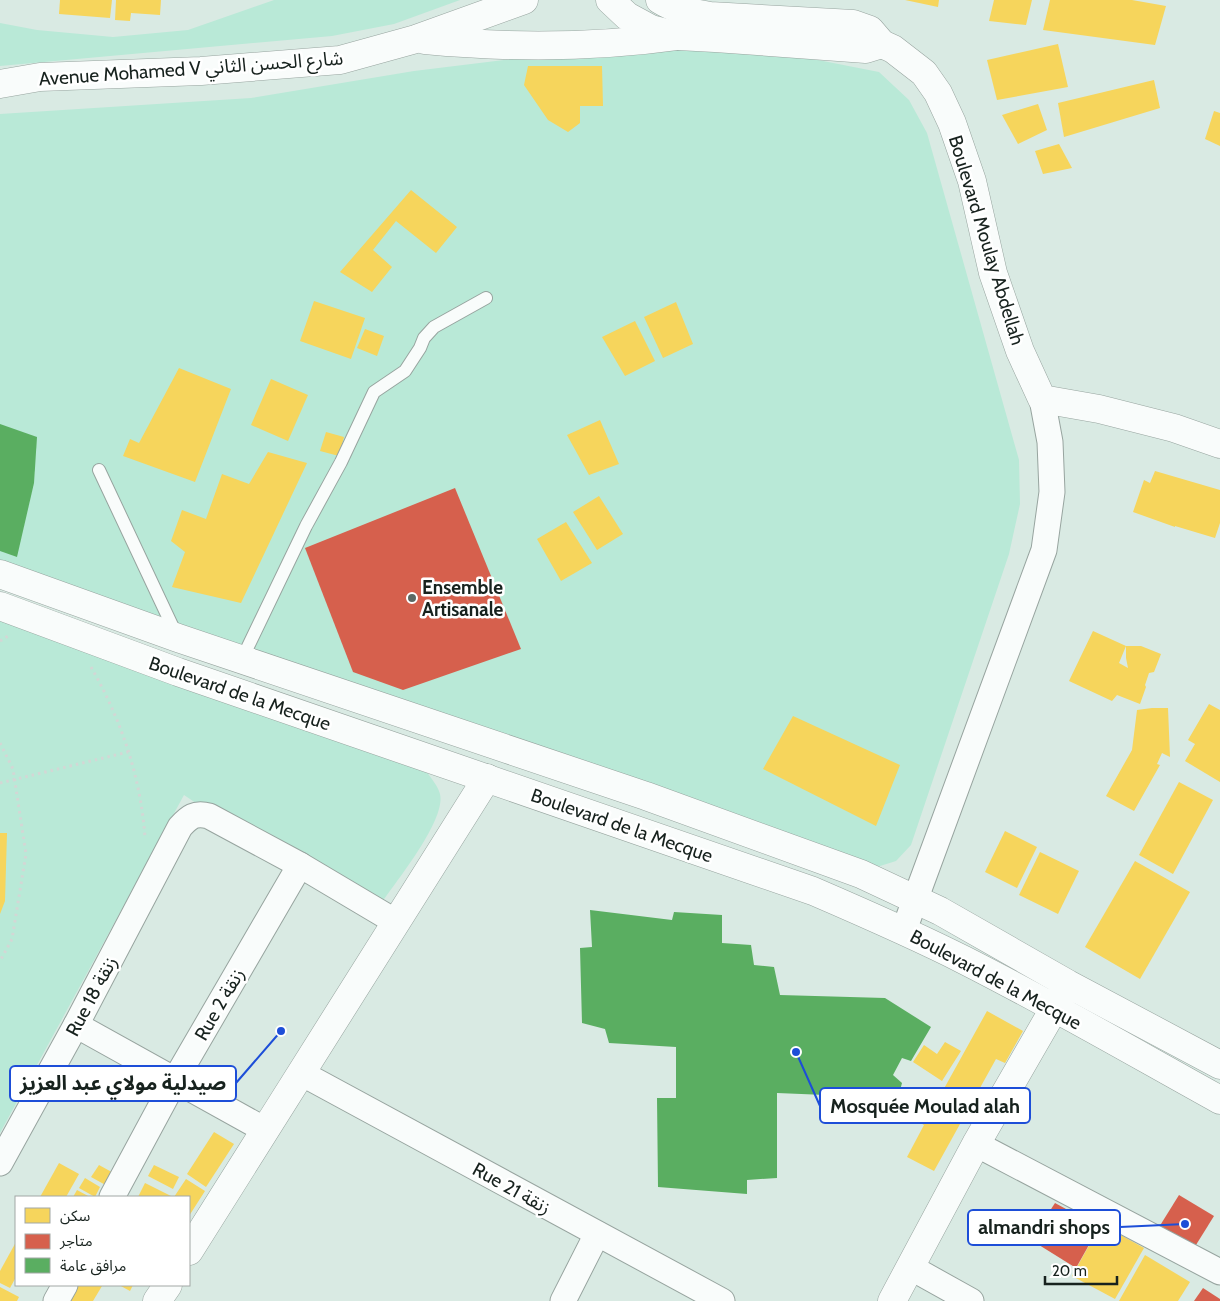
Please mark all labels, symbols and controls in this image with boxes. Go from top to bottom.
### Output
street label: Avenue Mohamed V شارع الحسن الثاني [38,46,344,94]
street label: Boulevard Moulay Abdellah [944,132,1029,348]
place label: Ensemble Artisanale [422,576,504,621]
marker: Ensemble Artisanale [406,592,418,604]
street label: Boulevard de la Mecque [146,652,334,735]
street label: Boulevard de la Mecque [528,784,716,867]
street label: Boulevard de la Mecque [906,924,1086,1035]
street label: Rue 18 زنقة [61,952,122,1040]
street label: Rue 2 زنقة [190,964,249,1044]
callout: صيدلية مولاي عبد العزيز [10,1066,236,1101]
text: صيدلية مولاي عبد العزيز [19,1071,226,1100]
callout: Mosquée Moulad alah [820,1088,1030,1123]
text: Mosquée Moulad alah [830,1094,1020,1118]
street label: Rue 21 زنقة [469,1158,555,1219]
legend [15,1196,190,1286]
text: سكن [60,1207,91,1225]
callout: almandri shops [968,1210,1120,1245]
text: almandri shops [978,1215,1110,1239]
text: متاجر [59,1232,93,1250]
scale bar [1045,1254,1118,1286]
text: مرافق عامة [60,1257,126,1276]
text: 20 m [1052,1262,1087,1280]

